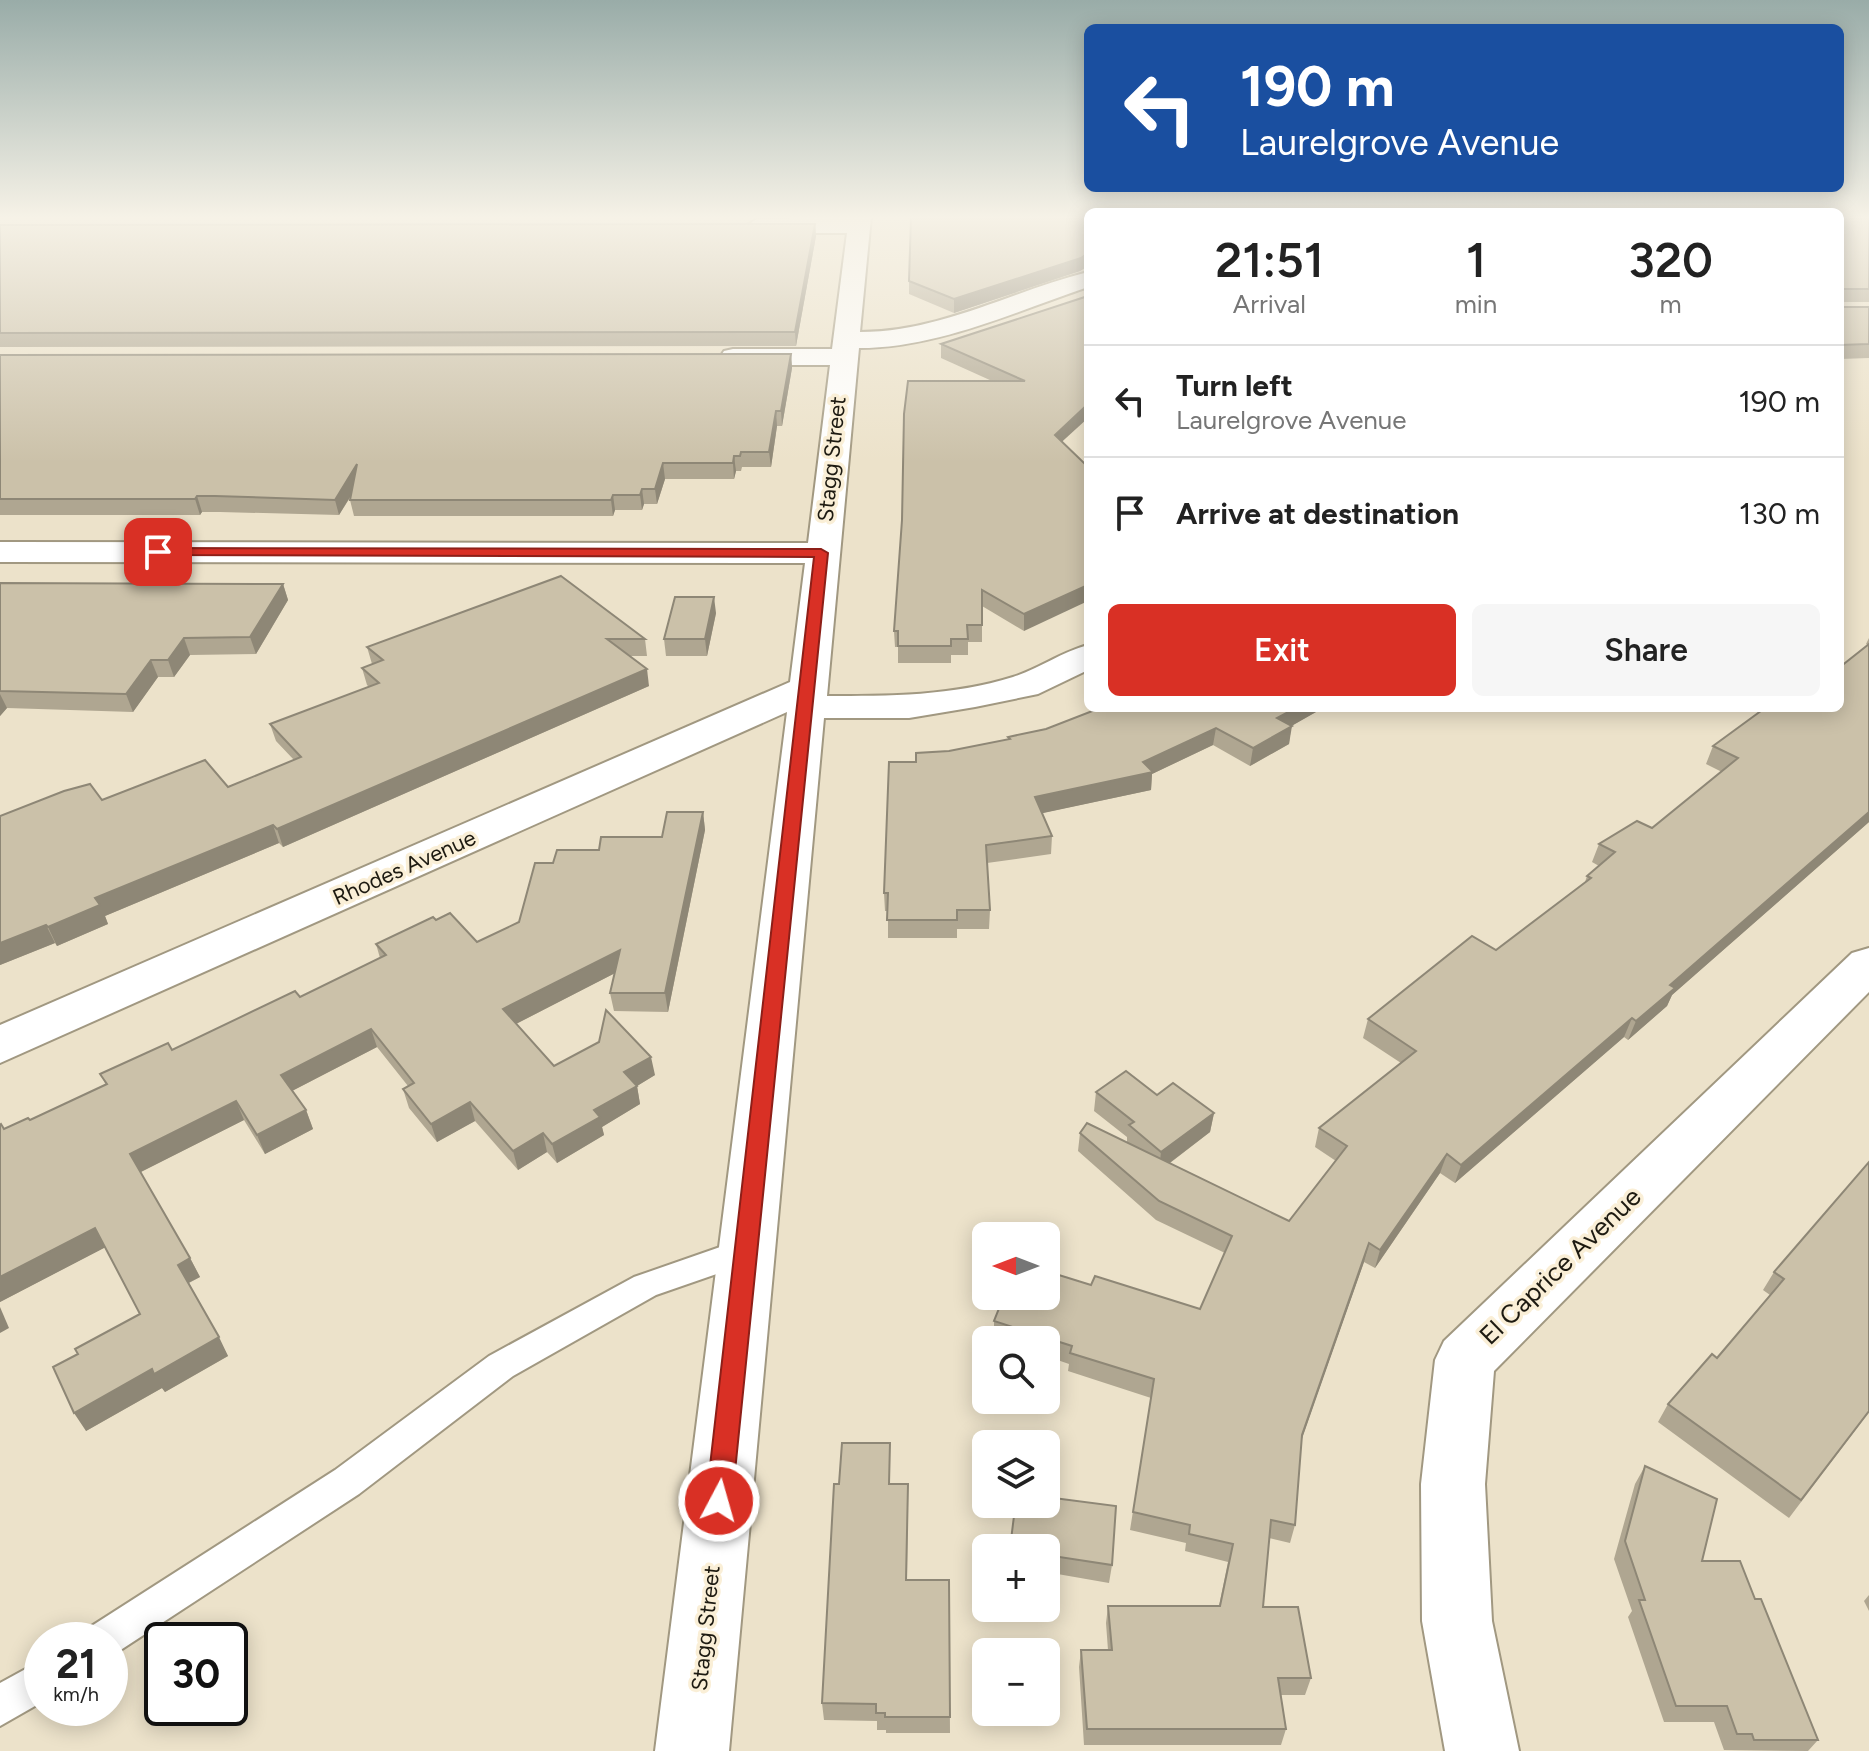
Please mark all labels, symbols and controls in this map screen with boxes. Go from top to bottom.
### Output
text: 190 m [1240,53,1395,120]
icon: left [1108,56,1212,160]
text: Laurelgrove Avenue [1240,121,1559,164]
text: 21:51 [1215,231,1324,289]
text: 1 [1466,231,1486,289]
text: 320 [1628,231,1713,289]
text: Arrival [1233,288,1306,320]
text: min [1455,288,1497,320]
text: m [1660,288,1682,320]
text: Turn left [1176,367,1293,404]
icon: left [1108,379,1152,423]
text: 190 m [1738,383,1820,420]
street label: Stagg Street [811,395,852,523]
text: Laurelgrove Avenue [1176,404,1407,436]
icon: arrive [1108,491,1152,535]
text: Arrive at destination [1176,495,1459,532]
text: 130 m [1739,495,1820,532]
pin [124,518,192,586]
icon: arrive [136,530,180,574]
button: Exit [1108,604,1456,696]
button: Share [1472,604,1820,696]
street label: Rhodes Avenue [328,824,480,911]
street label: El Caprice Avenue [1473,1181,1647,1351]
north arrow [972,1222,1060,1310]
map controls [972,1222,1060,1726]
button: search [972,1326,1060,1414]
button: layers [972,1430,1060,1518]
position arrow [677,1459,761,1543]
button: + [972,1534,1060,1622]
street label: Stagg Street [685,1564,726,1692]
speed limit sign: 30 [144,1622,248,1726]
button: − [972,1638,1060,1726]
text: 21 [56,1640,96,1688]
text: km/h [53,1682,99,1706]

